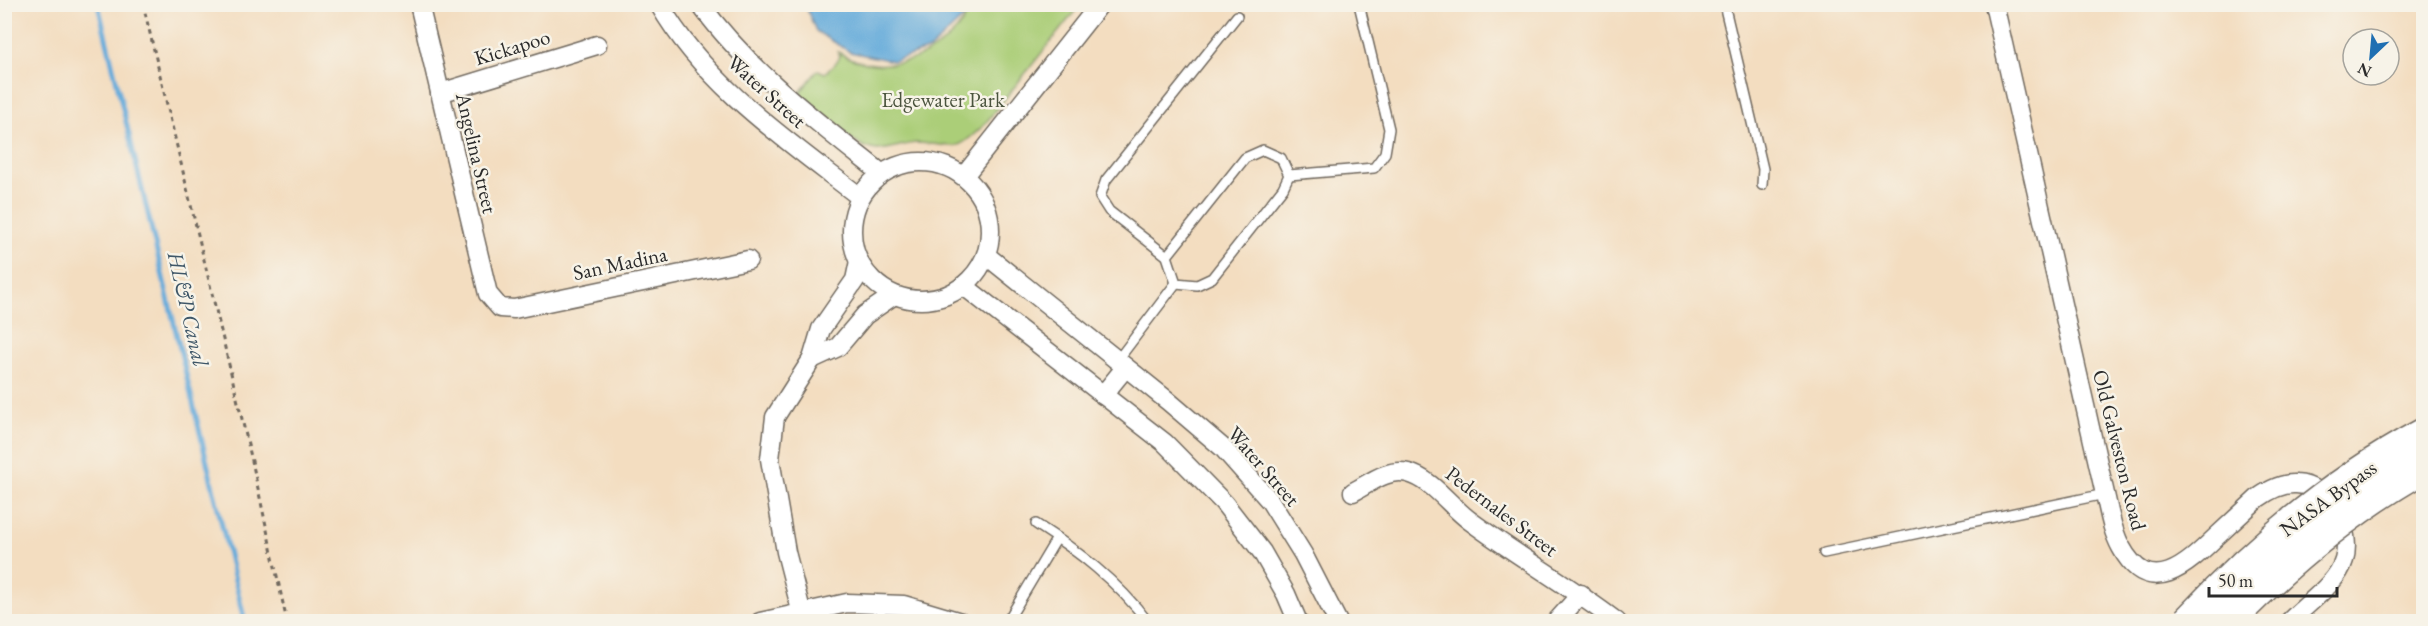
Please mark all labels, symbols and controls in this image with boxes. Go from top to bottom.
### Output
street label: Kickapoo [471,23,553,71]
north arrow [2341,27,2401,87]
street label: Water Street [722,48,813,134]
text: N [2354,58,2375,82]
park label: Edgewater Park [881,86,1006,113]
street label: Angelina Street [450,89,504,216]
street label: San Madina [570,240,670,286]
water label: HL&P Canal [161,248,215,370]
street label: Old Galveston Road [2087,367,2153,533]
street label: Water Street [1222,420,1306,512]
street label: NASA Bypass [2274,454,2382,542]
street label: Pedernales Street [1440,460,1564,562]
scale bar [2209,560,2336,598]
text: 50 m [2218,569,2253,592]

